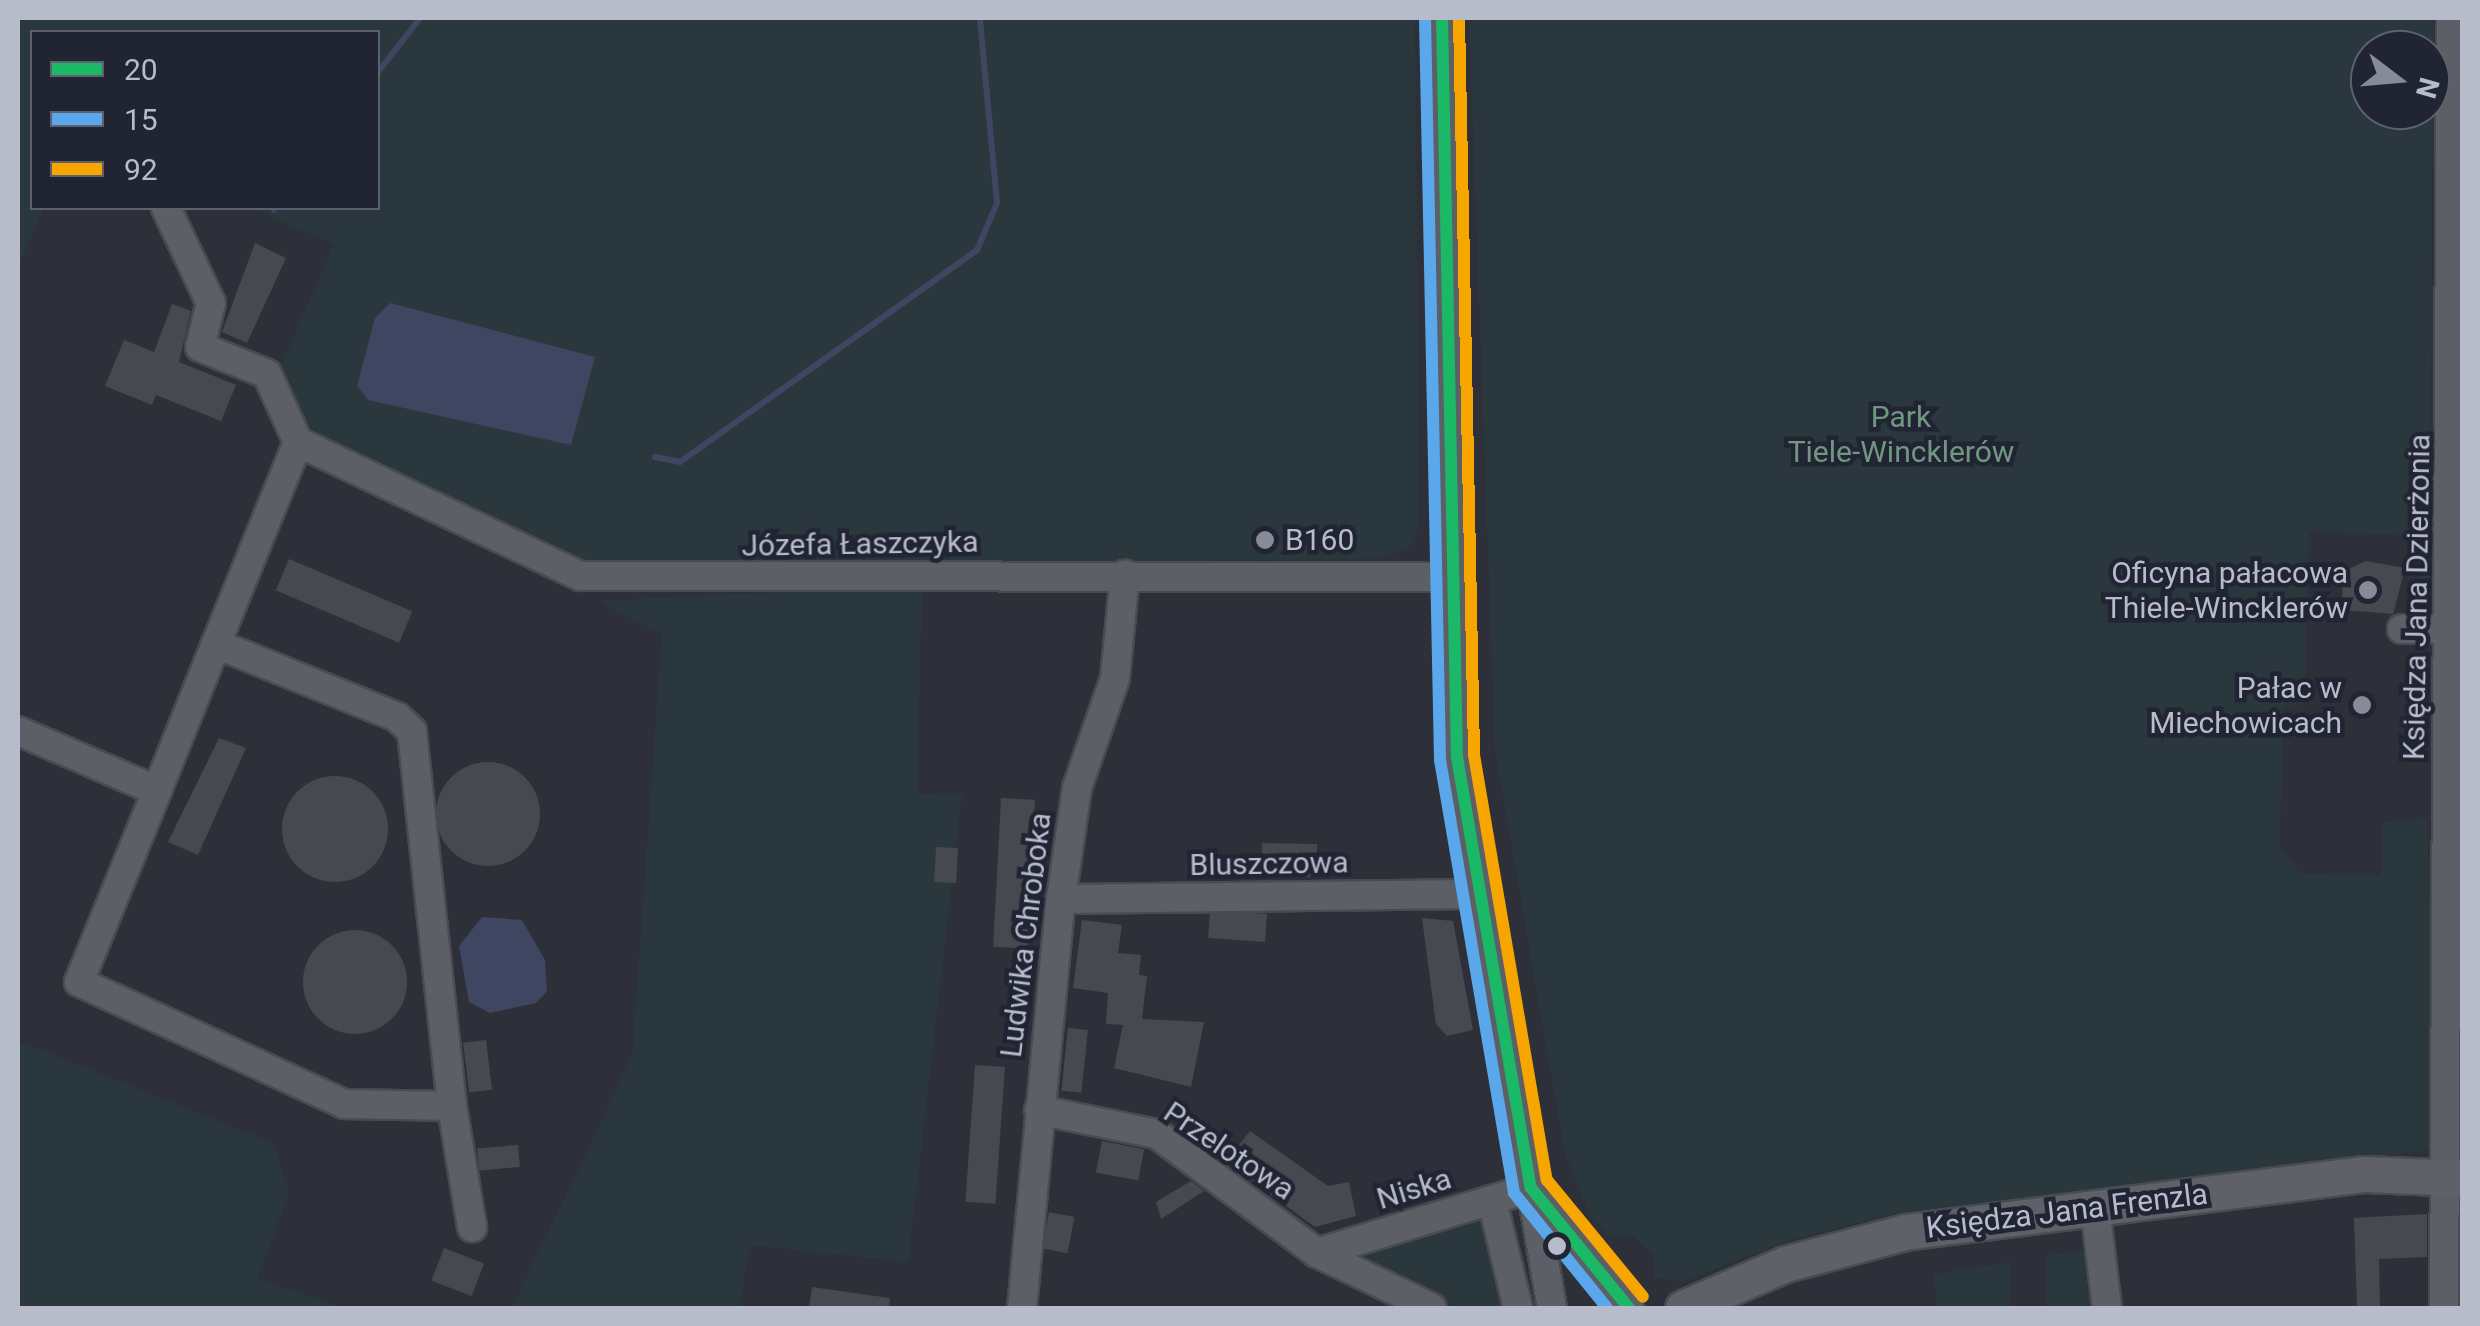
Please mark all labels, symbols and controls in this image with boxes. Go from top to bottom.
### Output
legend [30,30,380,210]
north arrow [2350,30,2450,130]
text: 20 [124,52,158,87]
text: N [2409,74,2446,102]
text: 15 [124,102,158,137]
text: 92 [124,152,158,187]
park label: Park Tiele-Wincklerów [1788,399,2014,470]
street label: Księdza Jana Dzierżonia [2396,434,2438,760]
place label: B160 [1285,522,1354,558]
street label: Józefa Łaszczyka [741,524,979,564]
marker: B160 [1254,529,1276,551]
place label: Oficyna pałacowa Thiele-Wincklerów [2105,555,2348,626]
marker: Oficyna pałacowa Thiele-Wincklerów [2357,579,2379,601]
place label: Pałac w Miechowicach [2149,670,2342,740]
marker: Pałac w Miechowicach [2351,694,2373,716]
street label: Ludwika Chroboka [993,811,1059,1059]
street label: Bluszczowa [1189,845,1349,883]
street label: Przelotowa [1157,1094,1301,1208]
street label: Niska [1373,1161,1455,1217]
street label: Księdza Jana Frenzla [1924,1176,2210,1246]
unlabelled marker [1547,1236,1567,1256]

